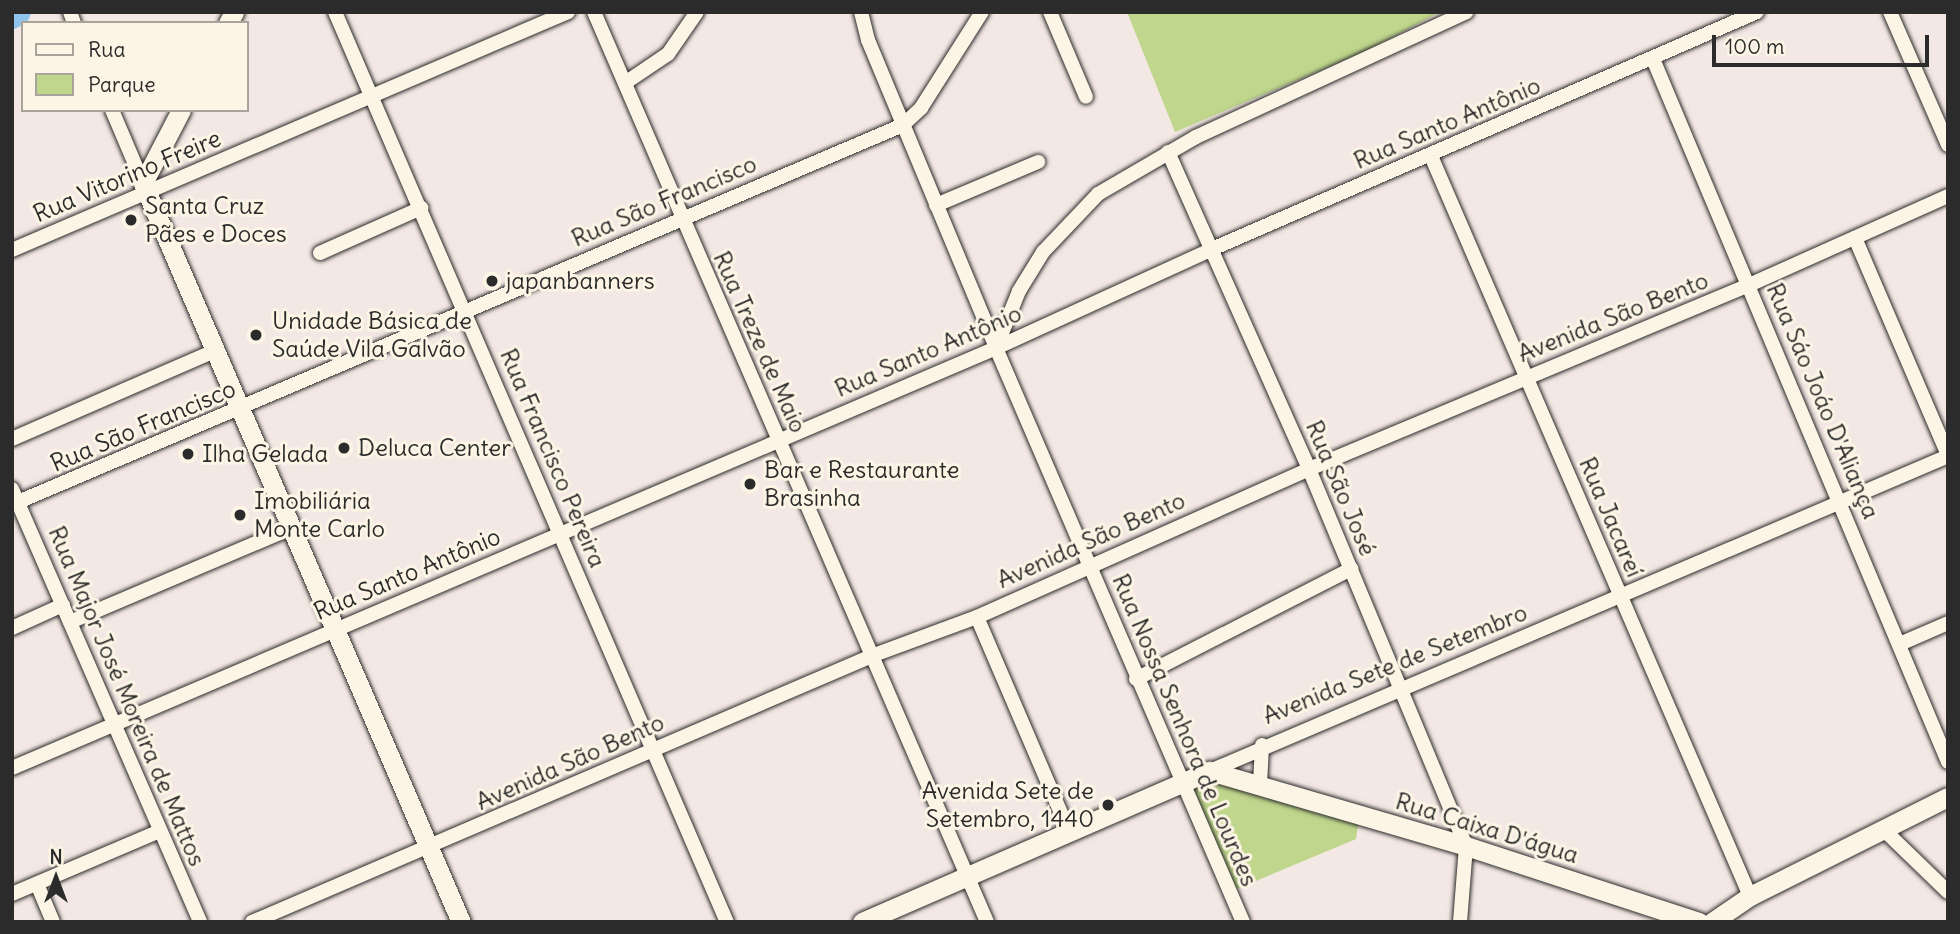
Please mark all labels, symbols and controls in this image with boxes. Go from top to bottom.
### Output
legend [21,21,248,112]
scale bar [1715,21,1932,65]
text: 100 m [1725,33,1784,60]
text: Rua [88,36,125,63]
text: Parque [88,71,156,98]
street label: Rua Santo Antônio [1349,71,1545,175]
street label: Rua Vitorino Freire [29,124,225,228]
street label: Rua São Francisco [567,149,761,253]
place label: Santa Cruz Pães e Doces [145,192,287,248]
marker: Santa Cruz Pães e Doces [123,212,139,228]
street label: Rua Treze de Maio [707,247,813,437]
street label: Avenida São Bento [1514,266,1712,368]
place label: japanbanners [506,267,655,295]
marker: japanbanners [484,273,500,289]
street label: Rua Sáo Joáo D'Aliança [1760,279,1886,523]
street label: Rua Santo Antônio [830,299,1026,403]
place label: Unidade Básica de Saúde Vila Galvão [272,307,472,363]
marker: Unidade Básica de Saúde Vila Galvão [246,325,266,345]
street label: Rua Francisco Pereira [494,344,612,572]
street label: Rua São Francisco [46,374,240,478]
street label: Rua São José [1300,416,1382,560]
place label: Deluca Center [358,434,511,462]
place label: Ilha Gelada [202,440,328,468]
marker: Deluca Center [336,440,352,456]
marker: Ilha Gelada [180,446,196,462]
street label: Rua Jacareí [1573,453,1649,581]
place label: Bar e Restaurante Brasinha [764,456,960,512]
marker: Bar e Restaurante Brasinha [742,476,758,492]
street label: Avenida São Bento [993,486,1189,594]
place label: Imobiliária Monte Carlo [254,487,385,543]
marker: Imobiliária Monte Carlo [232,507,248,523]
street label: Rua Major José Moreira de Mattos [42,522,212,870]
street label: Rua Santo Antônio [309,522,505,626]
street label: Rua Nossa Senhora de Lourdes [1106,570,1264,890]
street label: Avenida Sete de Setembro [1259,598,1531,730]
street label: Avenida São Bento [472,708,668,816]
place label: Avenida Sete de Setembro, 1440 [922,777,1094,833]
street label: Rua Caixa D'água [1392,786,1582,870]
marker: Avenida Sete de Setembro, 1440 [1100,797,1116,813]
north arrow [21,843,91,913]
text: N [49,845,63,869]

